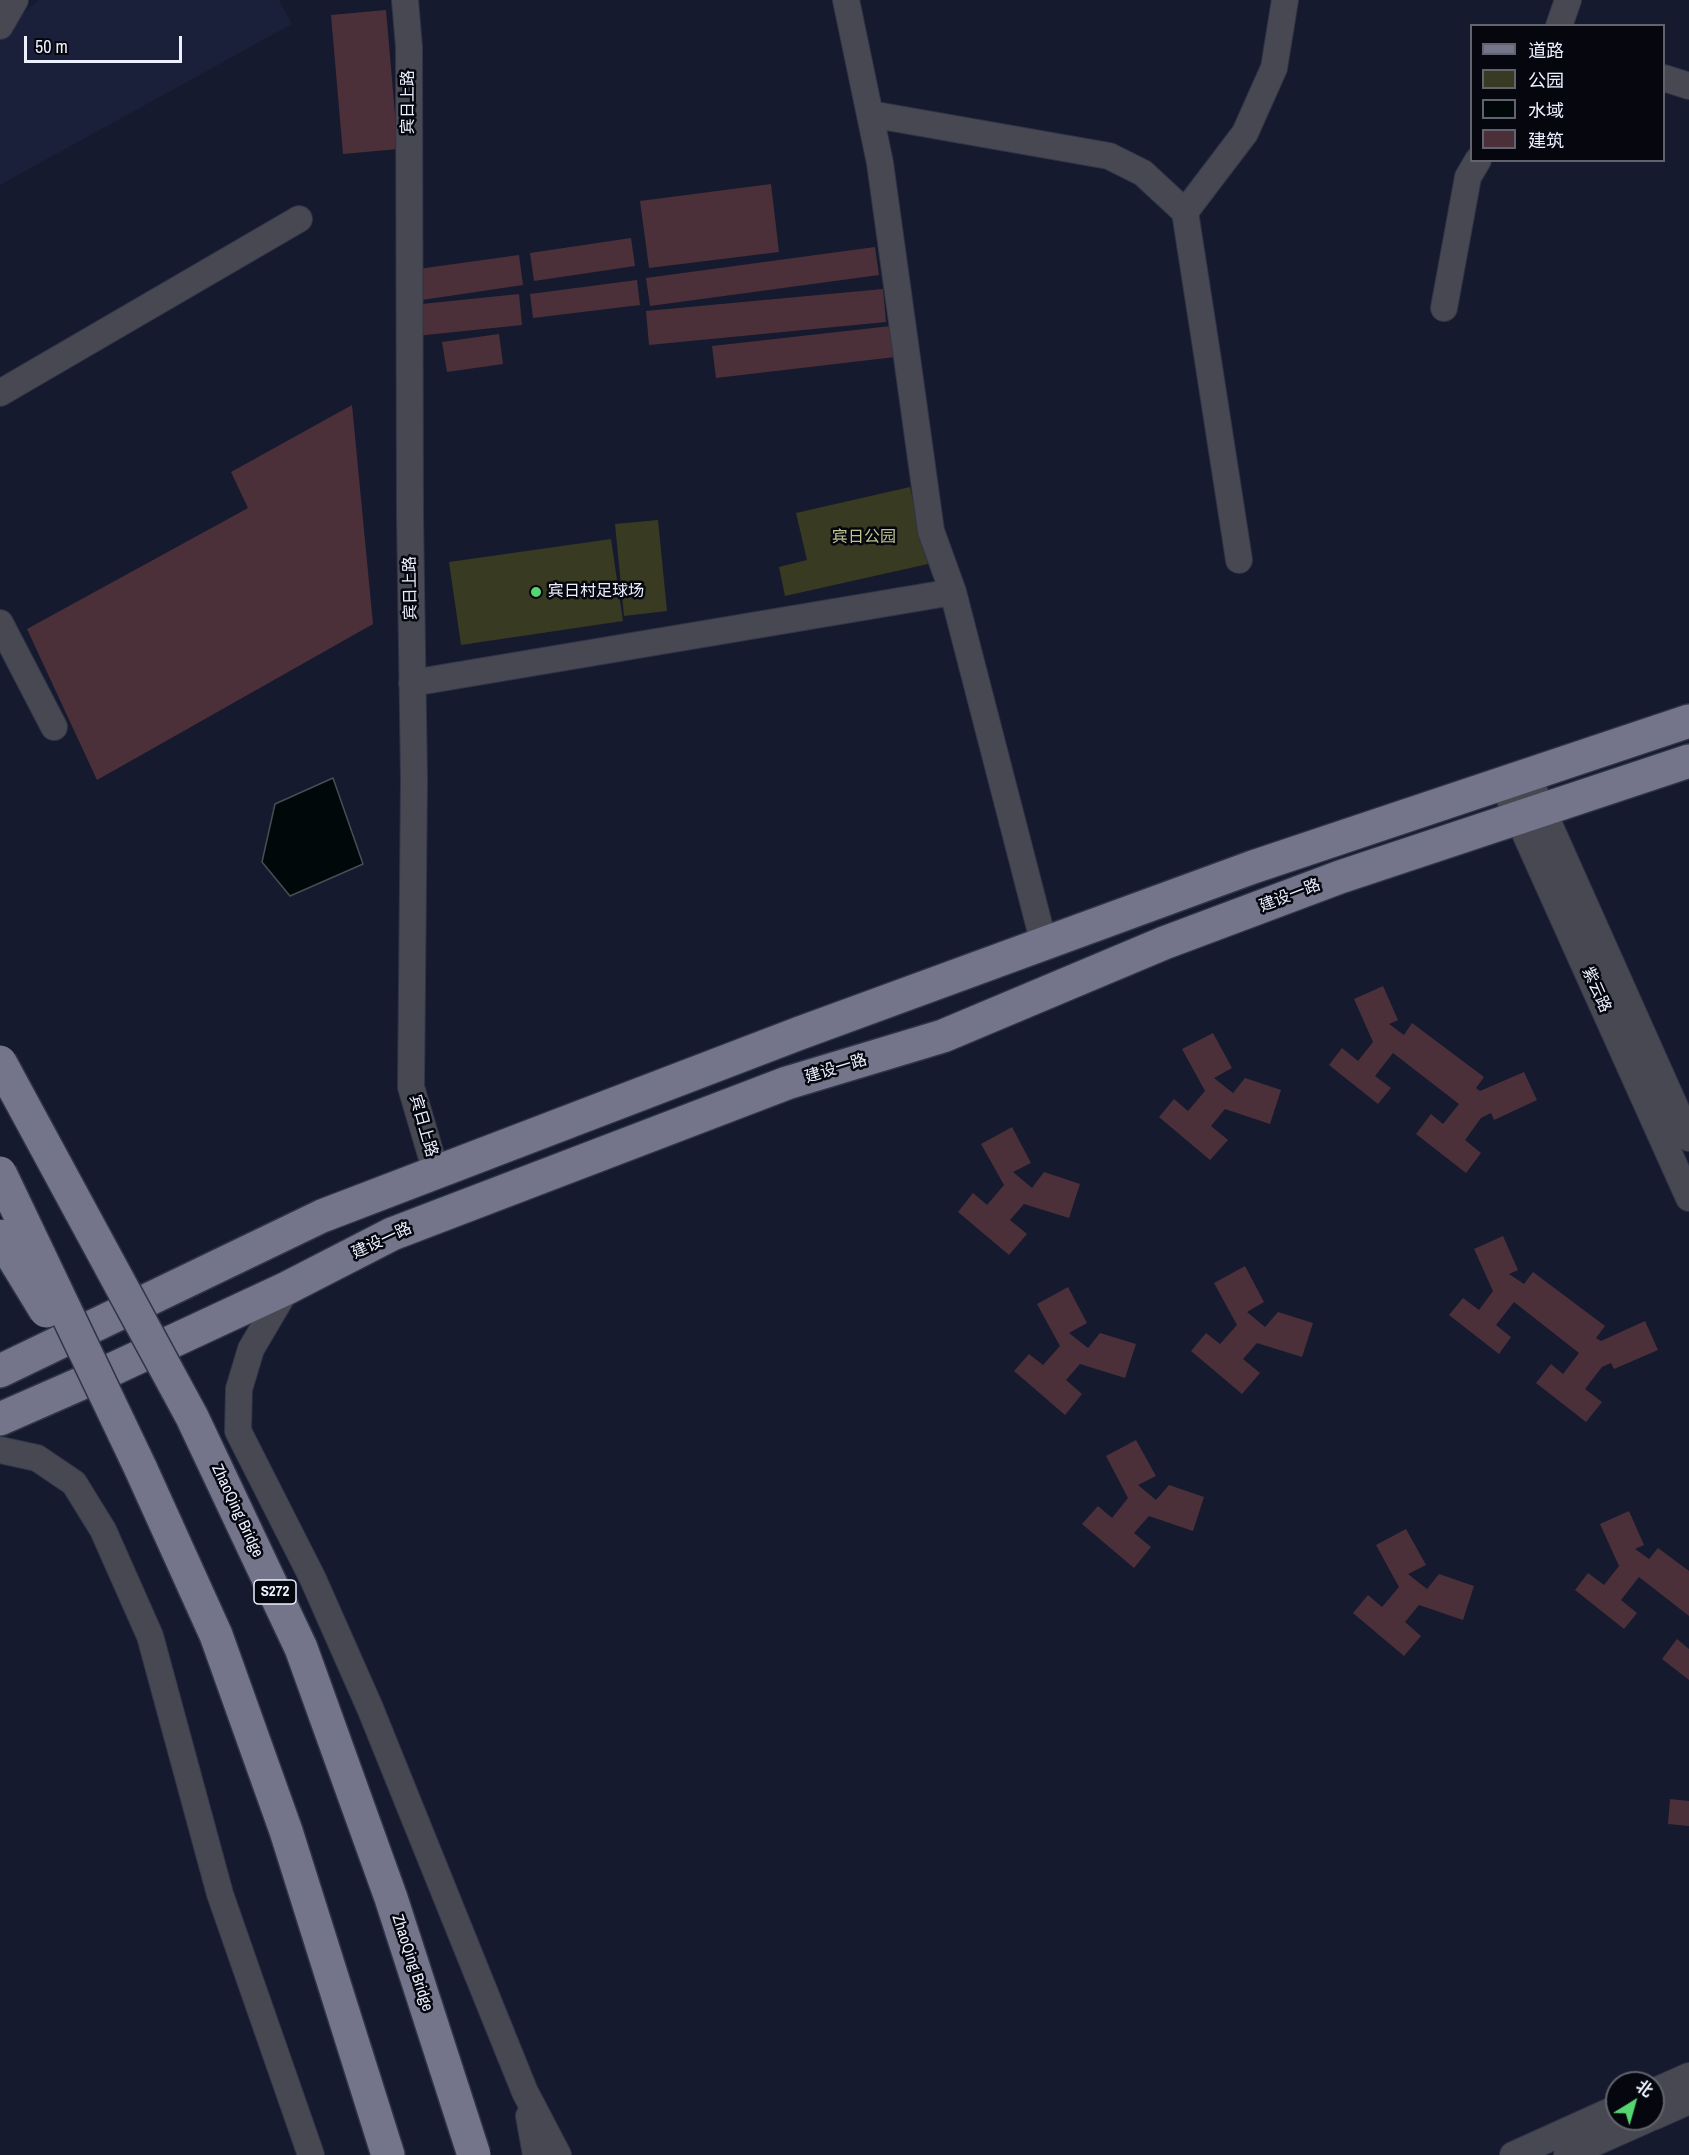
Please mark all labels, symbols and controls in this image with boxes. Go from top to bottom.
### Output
scale bar [27,24,184,62]
legend [1470,24,1665,162]
text: 50 m [35,34,68,59]
text: 道路 [1528,38,1564,63]
text: 公园 [1528,68,1564,93]
street label: 宾日上路 [399,70,419,134]
text: 水域 [1528,98,1564,123]
text: 建筑 [1528,128,1564,153]
park label: 宾日公园 [832,528,896,548]
street label: 宾日上路 [401,556,421,620]
place label: 宾日村足球场 [548,582,644,602]
marker: 宾日村足球场 [529,585,543,599]
street label: 建设一路 [1257,876,1323,916]
street label: 紫云路 [1577,964,1615,1016]
street label: 建设一路 [803,1050,869,1088]
street label: 宾日上路 [405,1093,441,1159]
street label: 建设一路 [349,1219,415,1263]
street label: ZhaoQing Bridge [207,1461,267,1561]
road number: S272 [254,1580,296,1604]
street label: ZhaoQing Bridge [387,1912,437,2014]
north arrow [1605,2071,1665,2131]
text: 北 [1632,2075,1658,2102]

